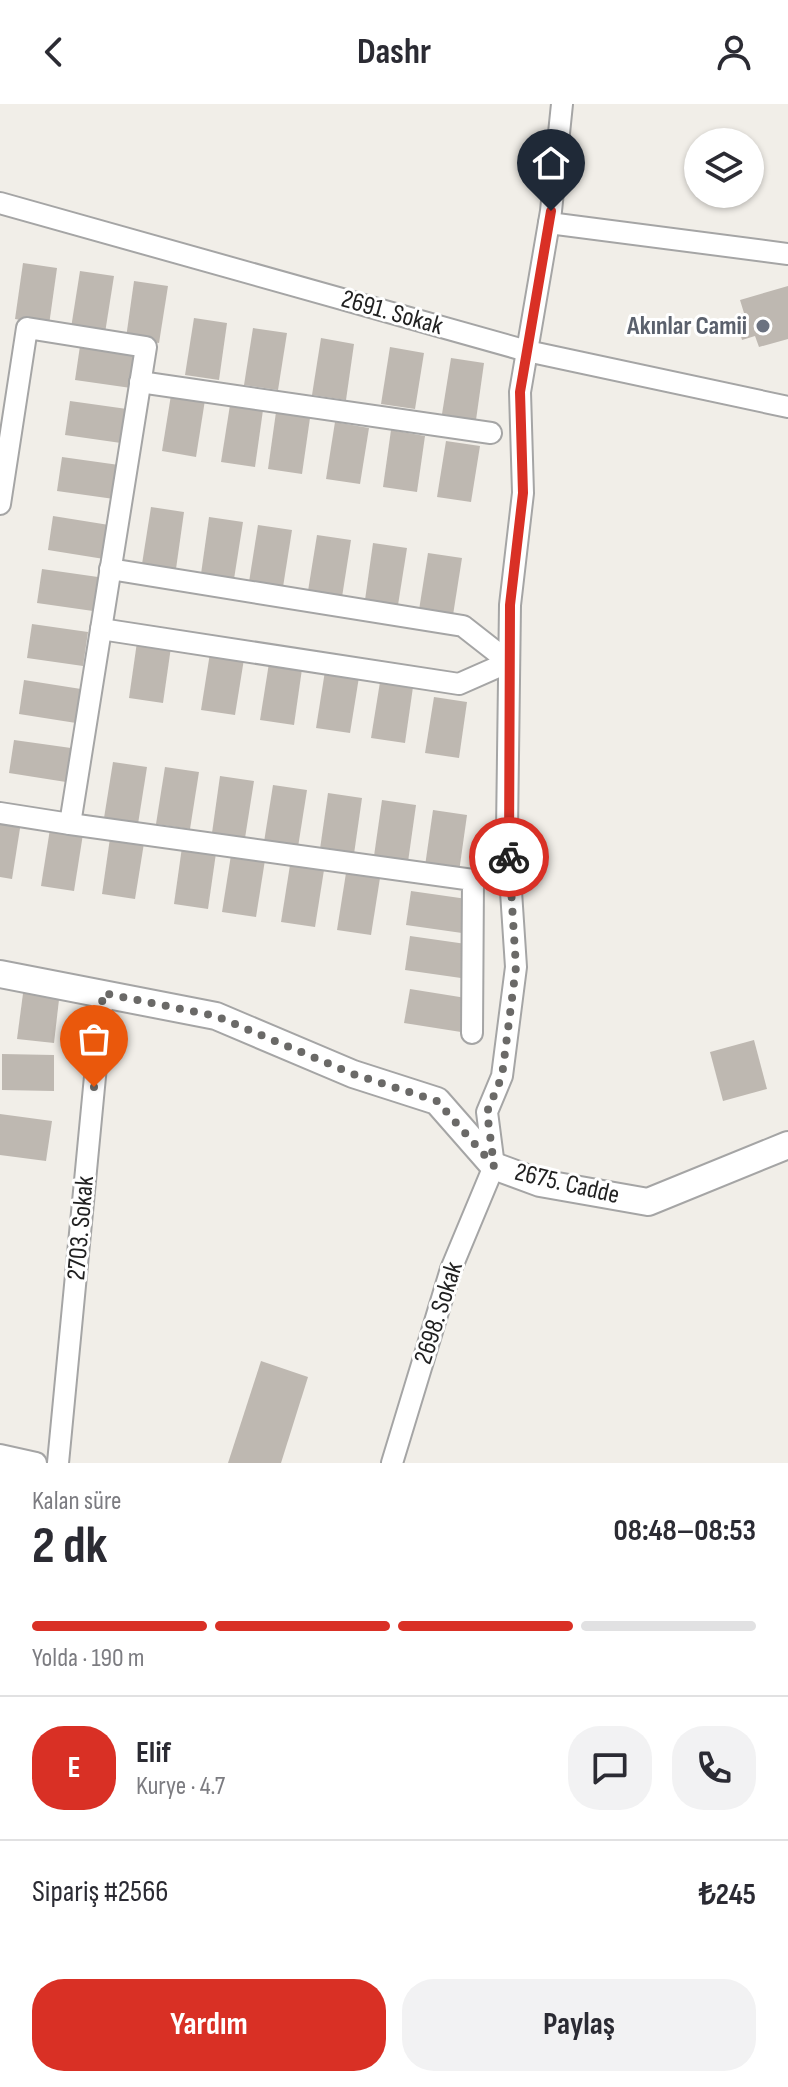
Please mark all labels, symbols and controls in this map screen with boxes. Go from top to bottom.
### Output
icon: back [32,30,76,74]
icon: person [712,30,756,74]
text: Dashr [357,31,431,74]
map controls [684,128,764,208]
button: layers [684,128,764,208]
pin [517,129,585,211]
icon: home [529,141,573,185]
street label: 2691. Sokak [338,284,446,342]
place label: Akınlar Camii [626,311,747,342]
marker: Akınlar Camii [754,317,772,335]
courier [469,817,549,897]
icon: bike [487,835,531,879]
pin [60,1005,128,1087]
icon: bag [72,1017,116,1061]
street label: 2675. Cadde [512,1157,622,1211]
street label: 2703. Sokak [61,1175,101,1281]
street label: 2698. Sokak [408,1258,470,1368]
text: Kalan süre [32,1486,121,1517]
text: 08:48–08:53 [613,1513,756,1549]
text: 2 dk [32,1515,108,1578]
text: Yolda · 190 m [32,1643,144,1674]
button: chat [568,1726,652,1810]
button: phone [672,1726,756,1810]
text: Elif [136,1735,171,1771]
text: E [67,1750,81,1786]
text: Kurye · 4.7 [136,1771,225,1802]
text: Sipariş #2566 [32,1874,168,1910]
text: ₺245 [699,1877,756,1913]
button: Yardım [32,1979,386,2071]
button: Paylaş [402,1979,756,2071]

